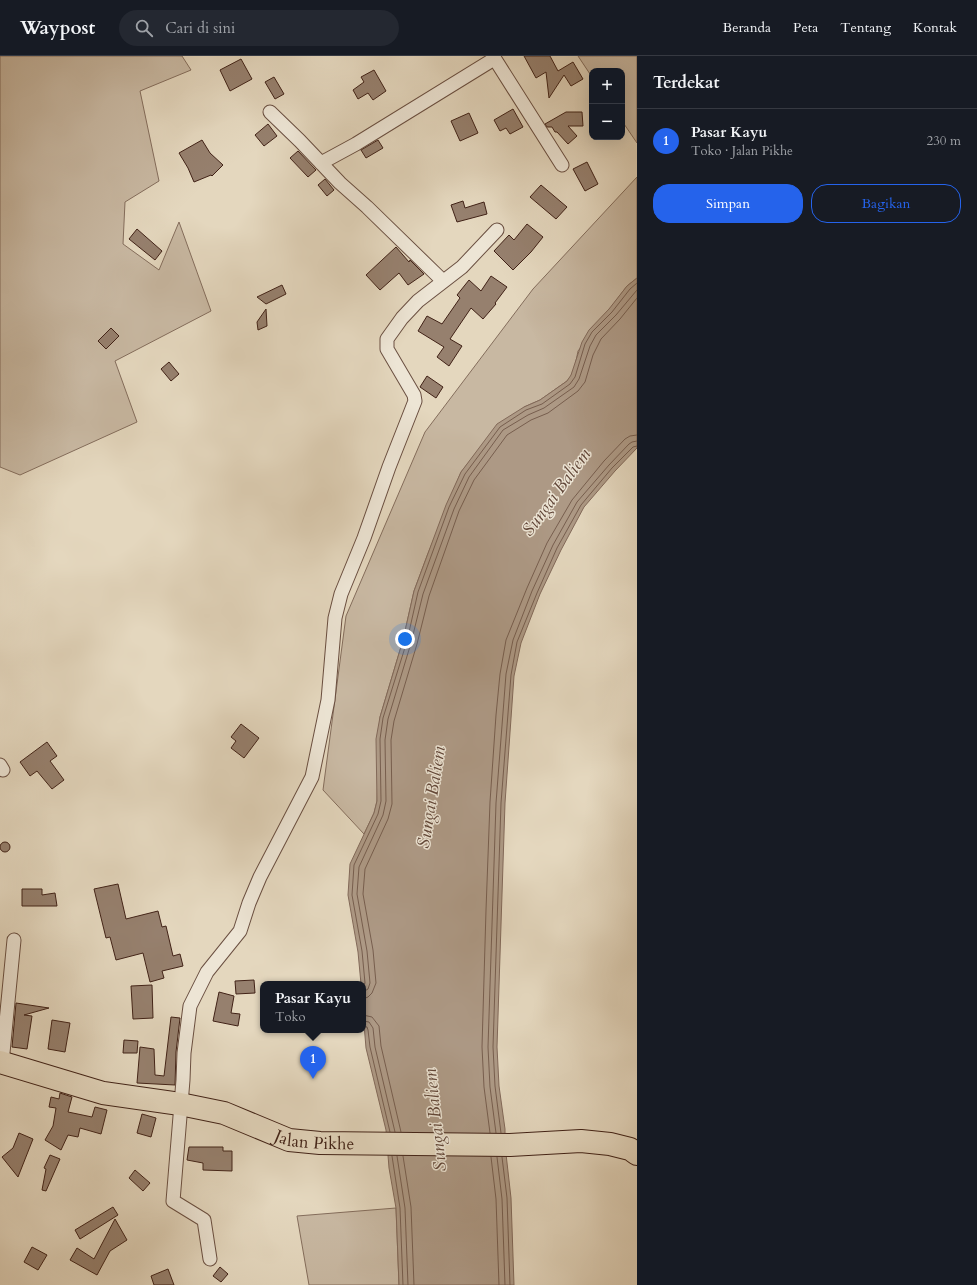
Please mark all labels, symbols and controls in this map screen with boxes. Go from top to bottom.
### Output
search box [119,10,399,46]
text: Waypost [20,15,95,41]
icon: search [133,17,155,39]
text: Cari di sini [165,18,235,38]
text: Beranda [723,18,771,37]
text: Peta [793,18,818,37]
text: Tentang [840,18,891,37]
text: Kontak [913,18,957,37]
map controls [589,68,625,140]
button: + [589,68,625,104]
text: Terdekat [653,71,719,94]
button: − [589,104,625,140]
text: Pasar Kayu [691,122,767,142]
text: 1 [663,132,669,150]
text: 230 m [927,132,961,150]
text: Toko · Jalan Pikhe [691,142,793,160]
button: Simpan [653,184,803,223]
button: Bagikan [811,184,961,223]
water label: Sungai Baliem [516,443,597,541]
your location [395,629,415,649]
water label: Sungai Baliem [411,744,452,850]
popup [260,981,366,1033]
text: Pasar Kayu [275,988,351,1008]
text: Toko [275,1008,305,1026]
pin: 1 [300,1046,326,1079]
water label: Sungai Baliem [418,1067,453,1173]
street label: Jalan Pikhe [268,1123,354,1155]

